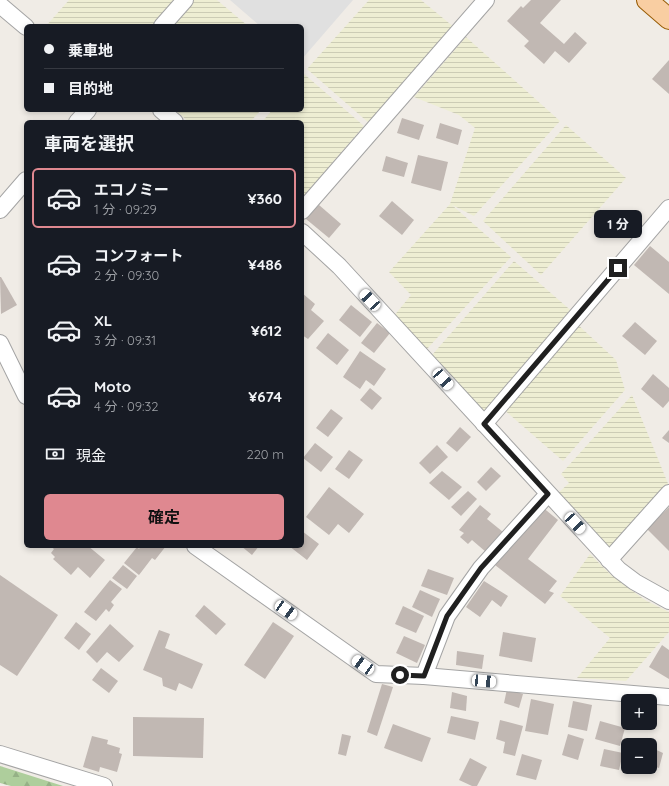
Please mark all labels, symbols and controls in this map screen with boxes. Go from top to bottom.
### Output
text: 乗車地 [68,41,113,60]
text: 目的地 [68,79,113,98]
text: 車両を選択 [44,132,134,155]
icon: car [46,180,82,216]
text: エコノミー [94,180,169,199]
text: ¥360 [247,189,282,208]
text: 1 分 · 09:29 [94,201,157,217]
callout: 1 分 [594,210,642,238]
text: 1 分 [607,216,629,232]
icon: car [46,246,82,282]
text: コンフォート [94,246,184,265]
text: ¥486 [248,255,282,274]
route end [609,259,627,277]
text: 2 分 · 09:30 [94,267,159,283]
car [357,287,383,313]
text: XL [94,311,112,330]
icon: car [46,312,82,348]
text: ¥612 [251,321,282,340]
text: 3 分 · 09:31 [94,332,156,348]
car [431,366,455,392]
text: Moto [94,377,131,396]
icon: car [46,378,82,414]
text: ¥674 [248,387,282,406]
text: 4 分 · 09:32 [94,398,158,414]
icon: cash [44,443,66,465]
text: 現金 [76,446,106,465]
text: 220 m [246,446,284,462]
button: 確定 [44,494,284,540]
car [562,510,588,536]
car [273,598,299,622]
car [350,653,376,677]
route start [391,666,409,684]
car [472,674,496,688]
map controls [621,694,657,774]
button: + [621,694,657,730]
button: − [621,738,657,774]

